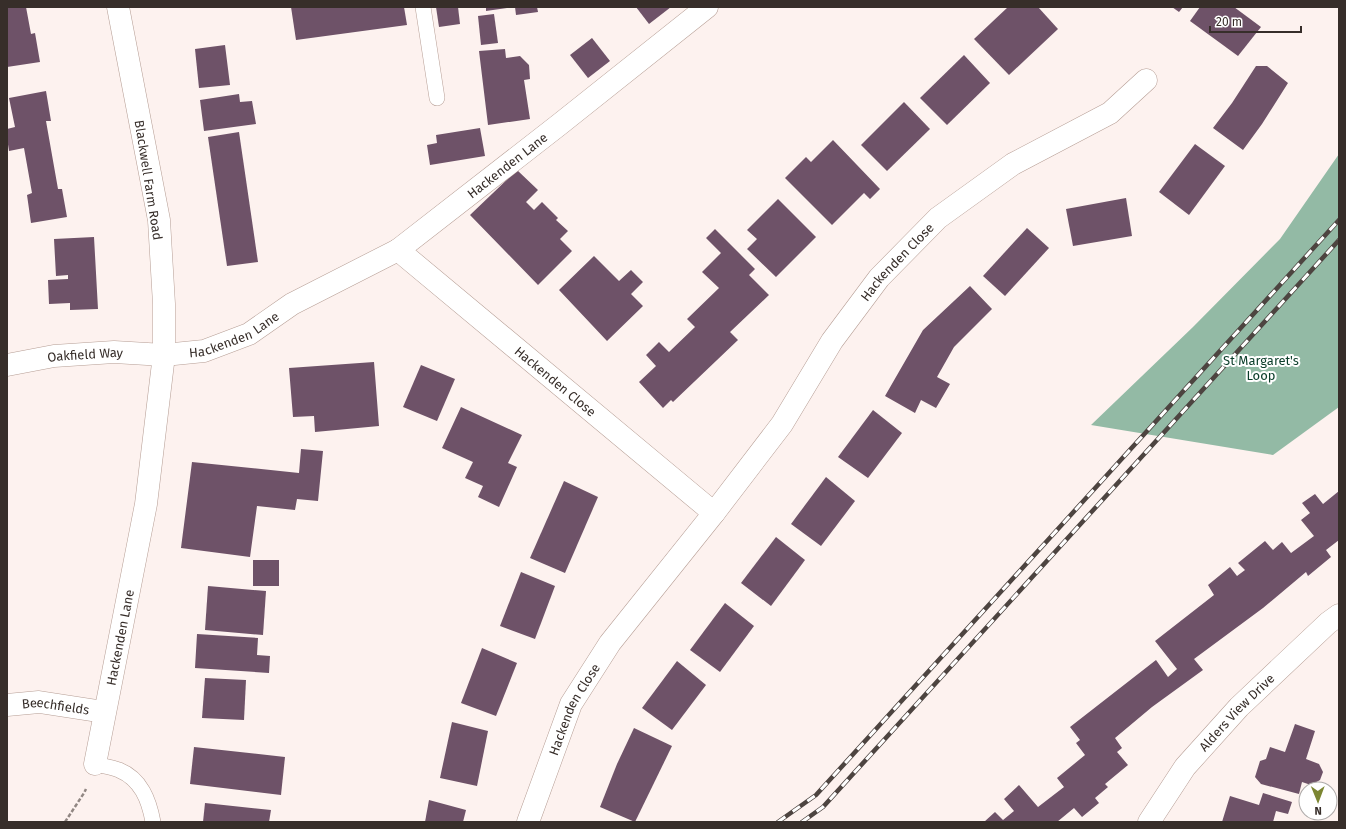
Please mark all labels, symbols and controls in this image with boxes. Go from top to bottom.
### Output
scale bar [1210,8,1301,34]
text: 20 m [1216,15,1242,29]
street label: Blackwell Farm Road [132,119,165,241]
street label: Hackenden Lane [464,130,551,201]
street label: Hackenden Close [858,220,937,304]
street label: Hackenden Lane [188,309,282,360]
street label: Hackenden Close [512,343,599,420]
street label: Oakfield Way [46,345,124,365]
park label: St Margaret's Loop [1223,353,1299,383]
street label: Hackenden Lane [104,588,137,687]
street label: Hackenden Close [546,661,603,758]
street label: Alders View Drive [1196,671,1278,754]
street label: Beechfields [21,695,90,718]
north arrow [1298,781,1338,821]
text: N [1314,804,1322,817]

